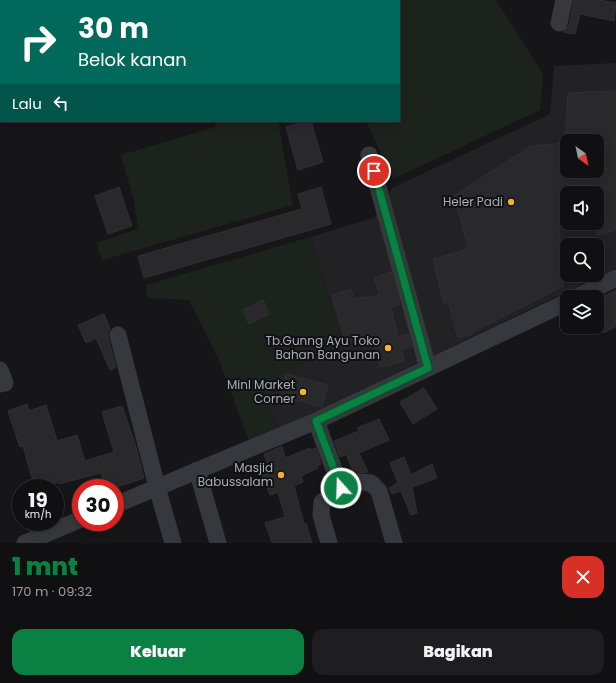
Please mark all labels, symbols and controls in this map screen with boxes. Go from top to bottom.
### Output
text: 30 m [78,9,149,48]
icon: right [12,16,64,68]
text: Belok kanan [78,47,187,72]
icon: left [50,92,72,114]
text: Lalu [12,93,42,114]
north arrow [560,134,604,178]
map controls [560,134,604,334]
pin [357,154,391,188]
icon: arrive [363,160,385,182]
button: sound [560,186,604,230]
place label: Heler Padi [443,193,503,210]
marker: Heler Padi [506,197,516,207]
button: search [560,238,604,282]
button: layers [560,290,604,334]
place label: Tb.Gunng Ayu Toko Bahan Bangunan [265,332,380,363]
marker: Tb.Gunng Ayu Toko Bahan Bangunan [383,343,393,353]
place label: Minl Market Corner [227,376,296,407]
marker: Minl Market Corner [298,387,308,397]
place label: Masjid Babussalam [198,459,273,490]
position arrow [320,467,362,509]
marker: Masjid Babussalam [276,470,286,480]
speed limit sign: 30 [72,479,124,531]
text: 19 [28,486,48,514]
text: km/h [25,507,51,522]
text: 1 mnt [12,550,78,583]
button: close [562,556,604,598]
text: 170 m · 09:32 [12,582,92,601]
button: Keluar [12,629,304,675]
button: Bagikan [312,629,604,675]

